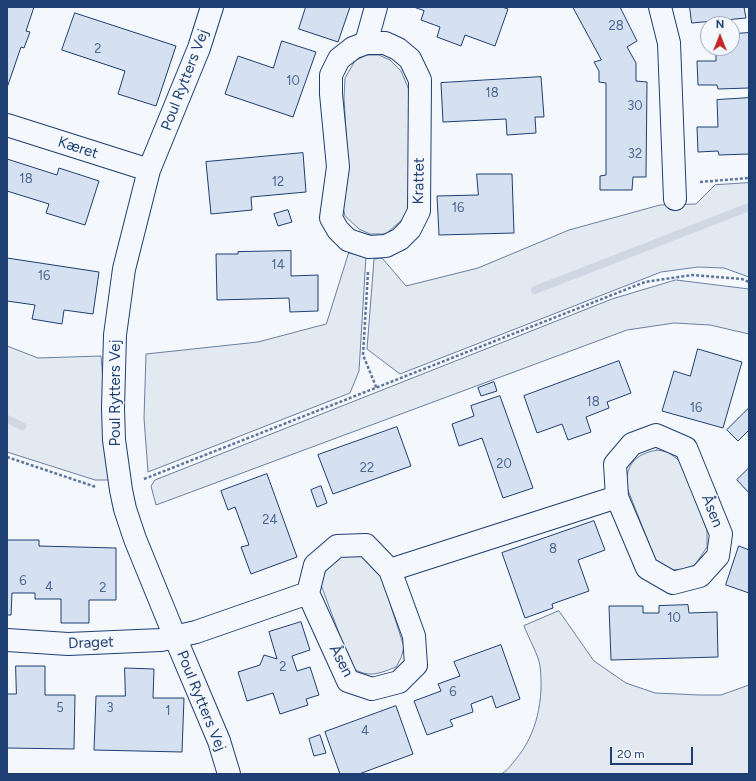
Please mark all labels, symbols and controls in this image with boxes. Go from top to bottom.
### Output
north arrow [700,16,740,56]
house number: 28 [608,18,624,34]
text: N [716,18,724,31]
street label: Poul Rytters Vej [157,27,213,133]
house number: 2 [94,41,102,57]
house number: 10 [286,73,300,89]
house number: 18 [485,85,499,101]
house number: 30 [627,98,643,114]
street label: Kæret [56,133,100,163]
house number: 32 [628,146,642,162]
street label: Krattet [410,157,428,205]
house number: 18 [19,171,33,187]
house number: 12 [272,174,284,190]
house number: 16 [452,200,464,216]
house number: 14 [271,257,285,273]
house number: 16 [38,268,50,284]
street label: Poul Rytters Vej [107,339,125,447]
house number: 18 [586,394,600,410]
house number: 16 [690,400,702,416]
house number: 20 [496,456,512,472]
house number: 22 [360,460,374,476]
street label: Åsen [697,492,727,530]
house number: 24 [262,512,278,528]
house number: 8 [549,541,557,557]
house number: 6 [19,573,27,589]
house number: 4 [45,579,53,595]
house number: 2 [99,580,107,596]
house number: 10 [667,610,681,626]
street label: Draget [68,633,114,653]
street label: Åsen [325,642,357,680]
street label: Poul Rytters Vej [173,648,229,754]
house number: 2 [279,659,287,675]
house number: 6 [449,684,457,700]
house number: 5 [56,700,64,716]
house number: 3 [106,700,114,716]
house number: 1 [165,703,171,719]
house number: 4 [361,723,369,739]
scale bar [612,739,695,765]
text: 20 m [617,747,645,761]

